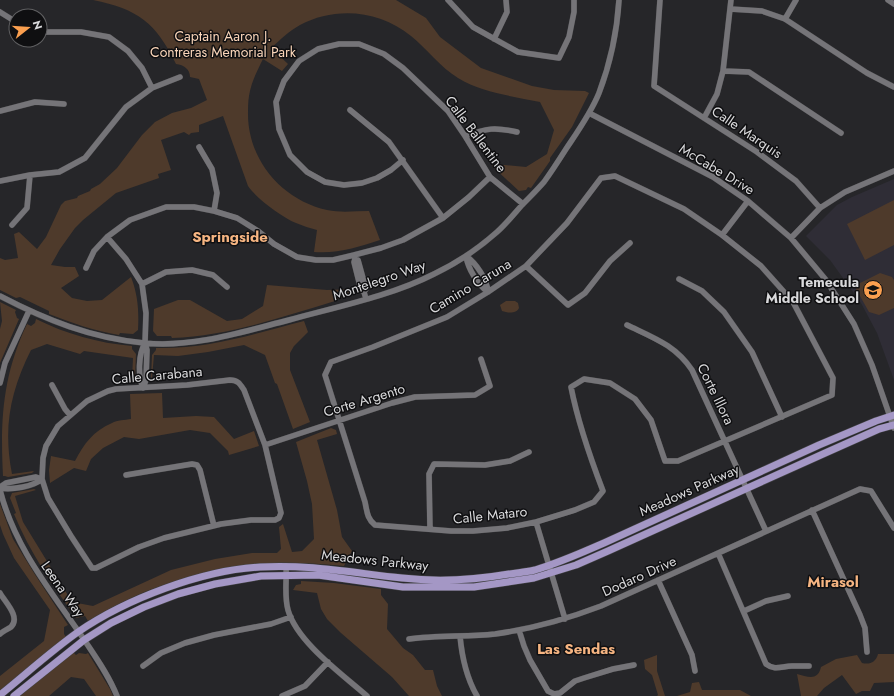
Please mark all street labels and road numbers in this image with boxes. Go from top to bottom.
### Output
street label: Calle Ballentine [441,92,511,176]
street label: Calle Marquis [708,101,787,163]
street label: McCabe Drive [675,139,759,199]
street label: Montelegro Way [330,254,429,305]
street label: Camino Caruna [425,254,515,318]
street label: Corte Illora [693,360,739,428]
street label: Calle Carabana [111,361,203,389]
street label: Corte Argento [321,378,408,422]
street label: Meadows Parkway [636,459,743,521]
street label: Calle Mataro [452,501,528,529]
street label: Meadows Parkway [320,544,430,576]
street label: Dodaro Drive [599,551,679,601]
street label: Leena Way [36,557,90,622]

